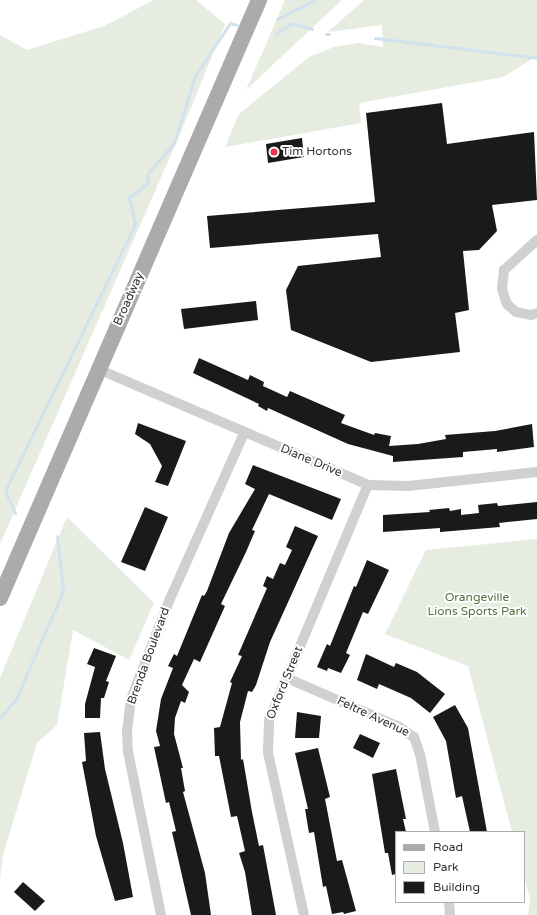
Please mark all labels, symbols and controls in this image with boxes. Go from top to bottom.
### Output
place label: Tim Hortons [282,145,352,159]
marker: Tim Hortons [269,147,279,157]
street label: Broadway [111,270,147,328]
street label: Diane Drive [278,442,344,480]
park label: Orangeville Lions Sports Park [427,591,527,619]
street label: Brenda Boulevard [125,606,173,706]
street label: Oxford Street [264,644,306,722]
street label: Feltre Avenue [334,694,412,740]
legend [395,831,525,903]
text: Road [433,840,463,854]
text: Park [433,860,459,874]
text: Building [433,880,480,894]

